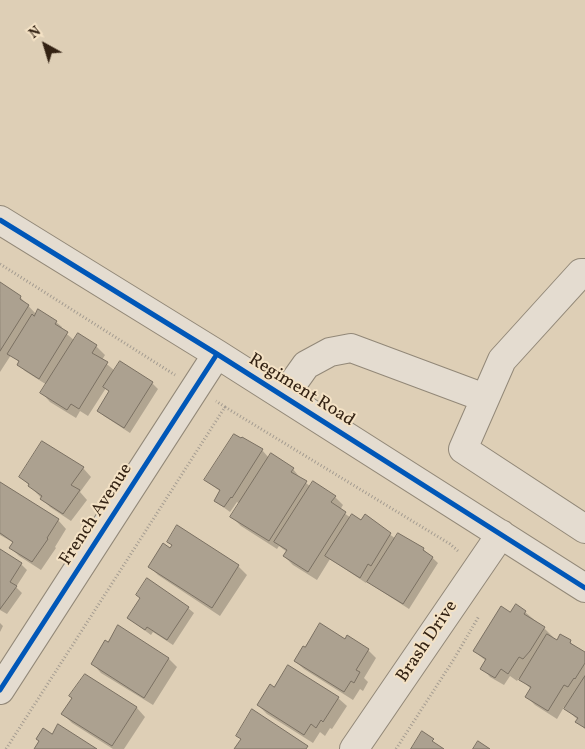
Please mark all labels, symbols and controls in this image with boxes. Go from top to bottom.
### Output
north arrow [20,20,70,70]
text: N [25,22,45,44]
street label: Regiment Road [244,350,358,432]
street label: French Avenue [56,460,138,570]
street label: Brash Drive [393,597,463,687]

